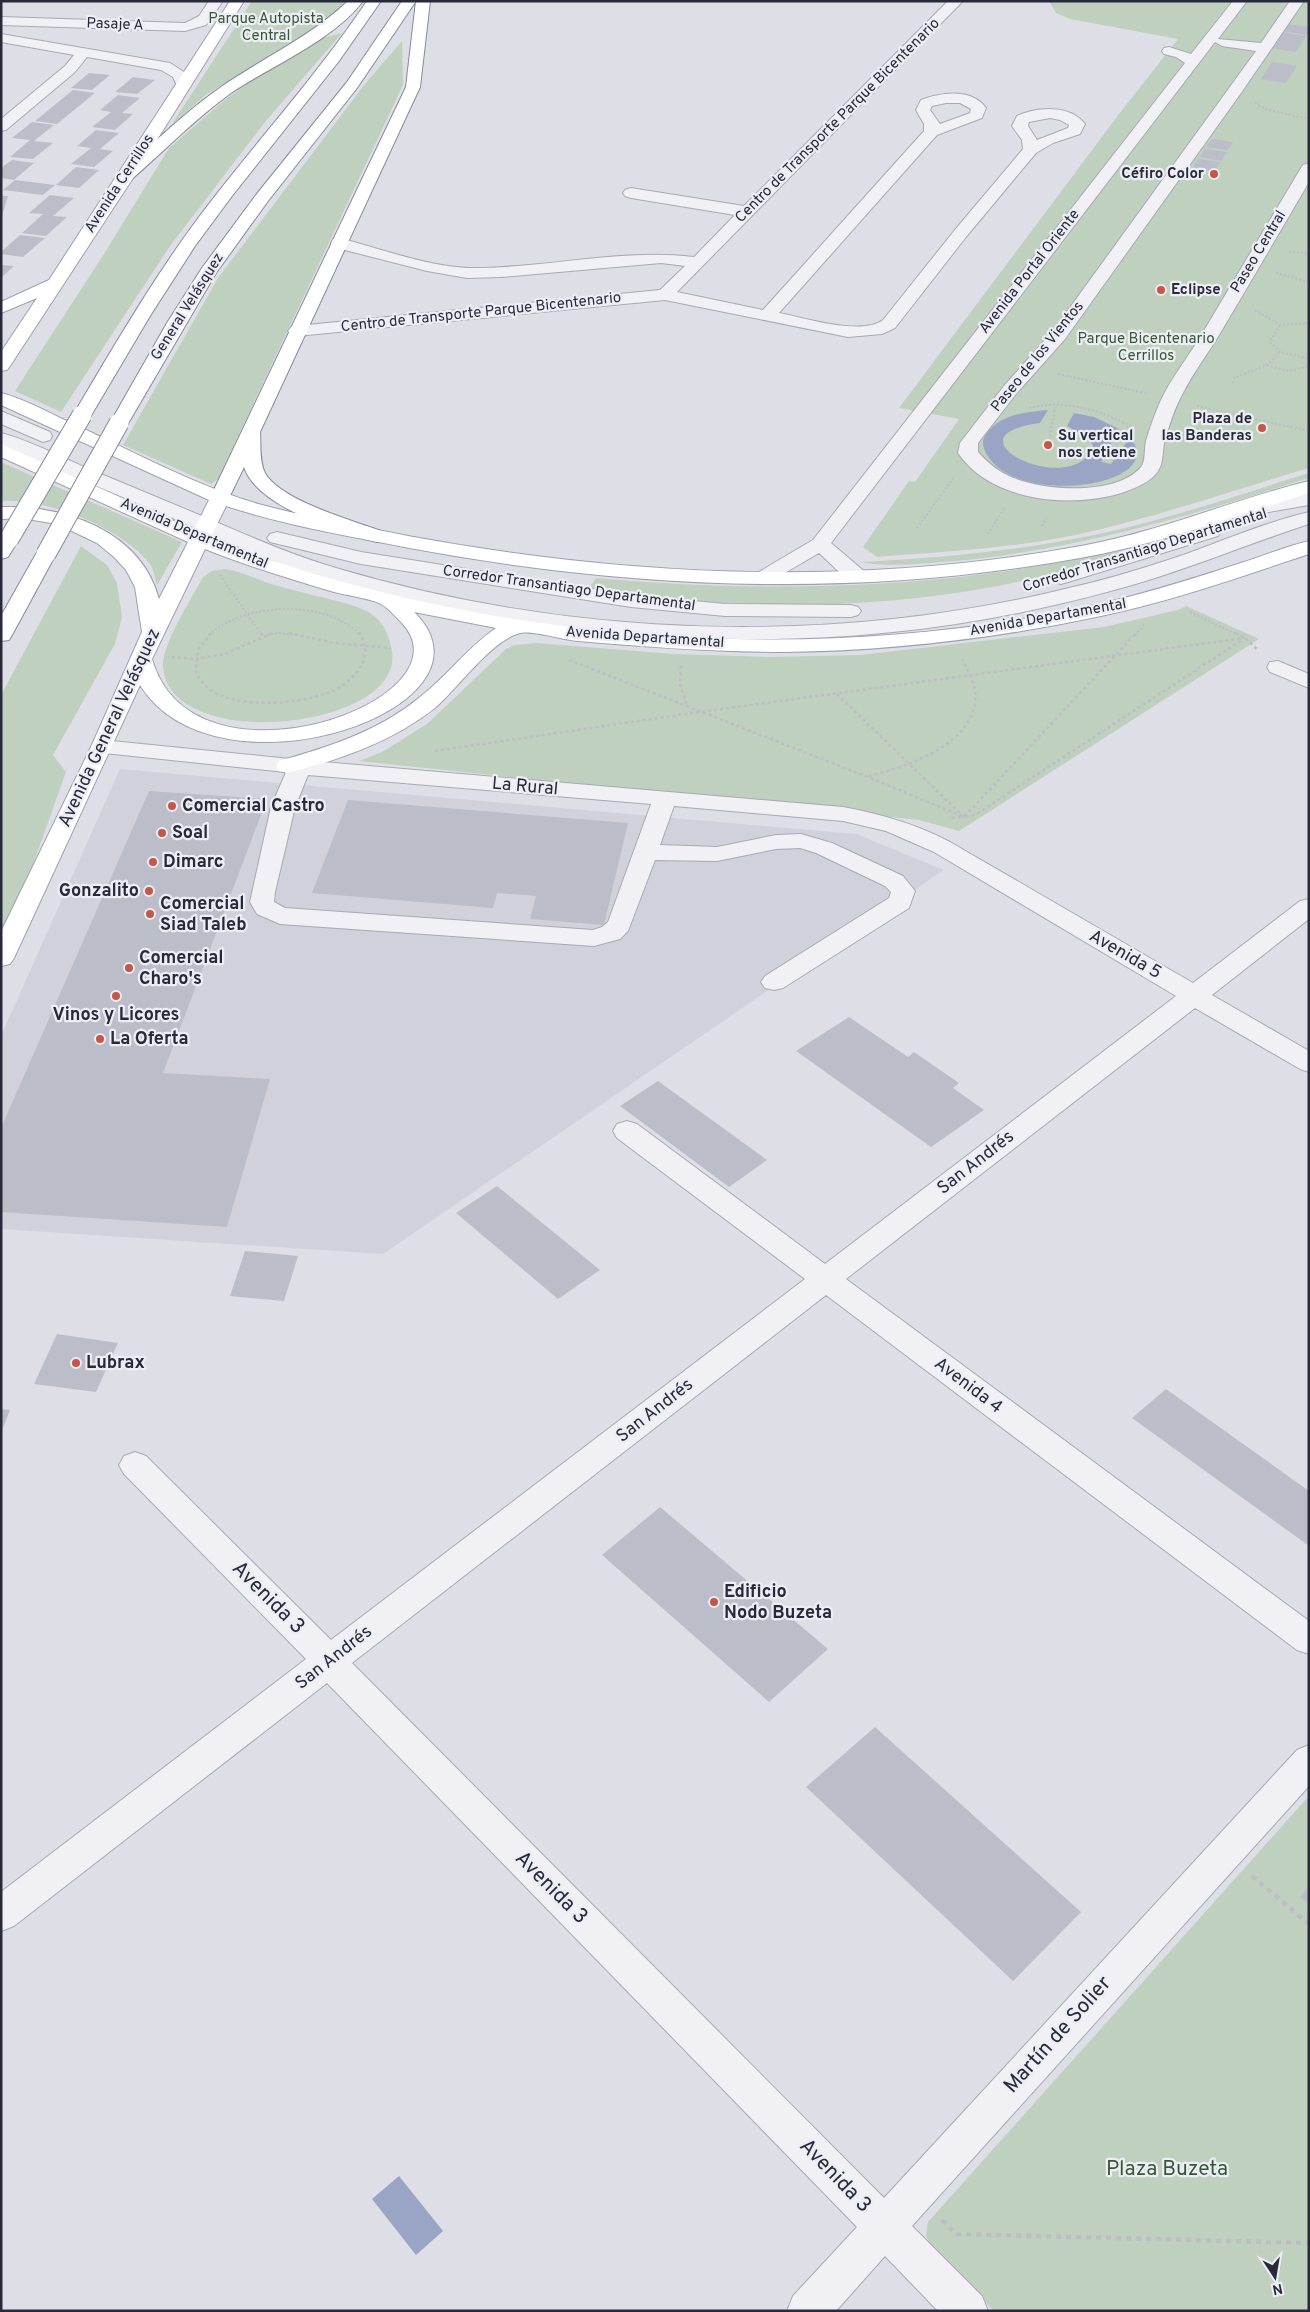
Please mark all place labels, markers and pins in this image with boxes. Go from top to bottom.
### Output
place label: Céfiro Color [1121,165,1205,184]
marker: Céfiro Color [1208,168,1220,180]
place label: Eclipse [1171,281,1221,300]
marker: Eclipse [1155,284,1167,296]
place label: Plaza de las Banderas [1161,410,1252,446]
marker: Plaza de las Banderas [1256,422,1268,434]
place label: Su vertical nos retiene [1058,427,1136,463]
marker: Su vertical nos retiene [1042,439,1054,451]
place label: Comercial Castro [182,795,325,818]
marker: Comercial Castro [166,800,178,812]
place label: Soal [172,822,208,845]
marker: Soal [156,827,168,839]
place label: Dimarc [163,851,224,874]
marker: Dimarc [147,856,159,868]
place label: Gonzalito [59,880,139,903]
marker: Gonzalito [143,885,155,897]
place label: Comercial Siad Taleb [160,893,247,937]
marker: Comercial Siad Taleb [144,908,156,920]
place label: Comercial Charo's [139,947,224,991]
marker: Comercial Charo's [123,962,135,974]
marker: Vinos y Licores [110,990,122,1002]
place label: Vinos y Licores [52,1004,180,1027]
place label: La Oferta [110,1028,189,1051]
marker: La Oferta [94,1033,106,1045]
place label: Lubrax [86,1352,145,1375]
marker: Lubrax [70,1357,82,1369]
place label: Edificio Nodo Buzeta [724,1581,832,1625]
marker: Edificio Nodo Buzeta [708,1596,720,1608]

